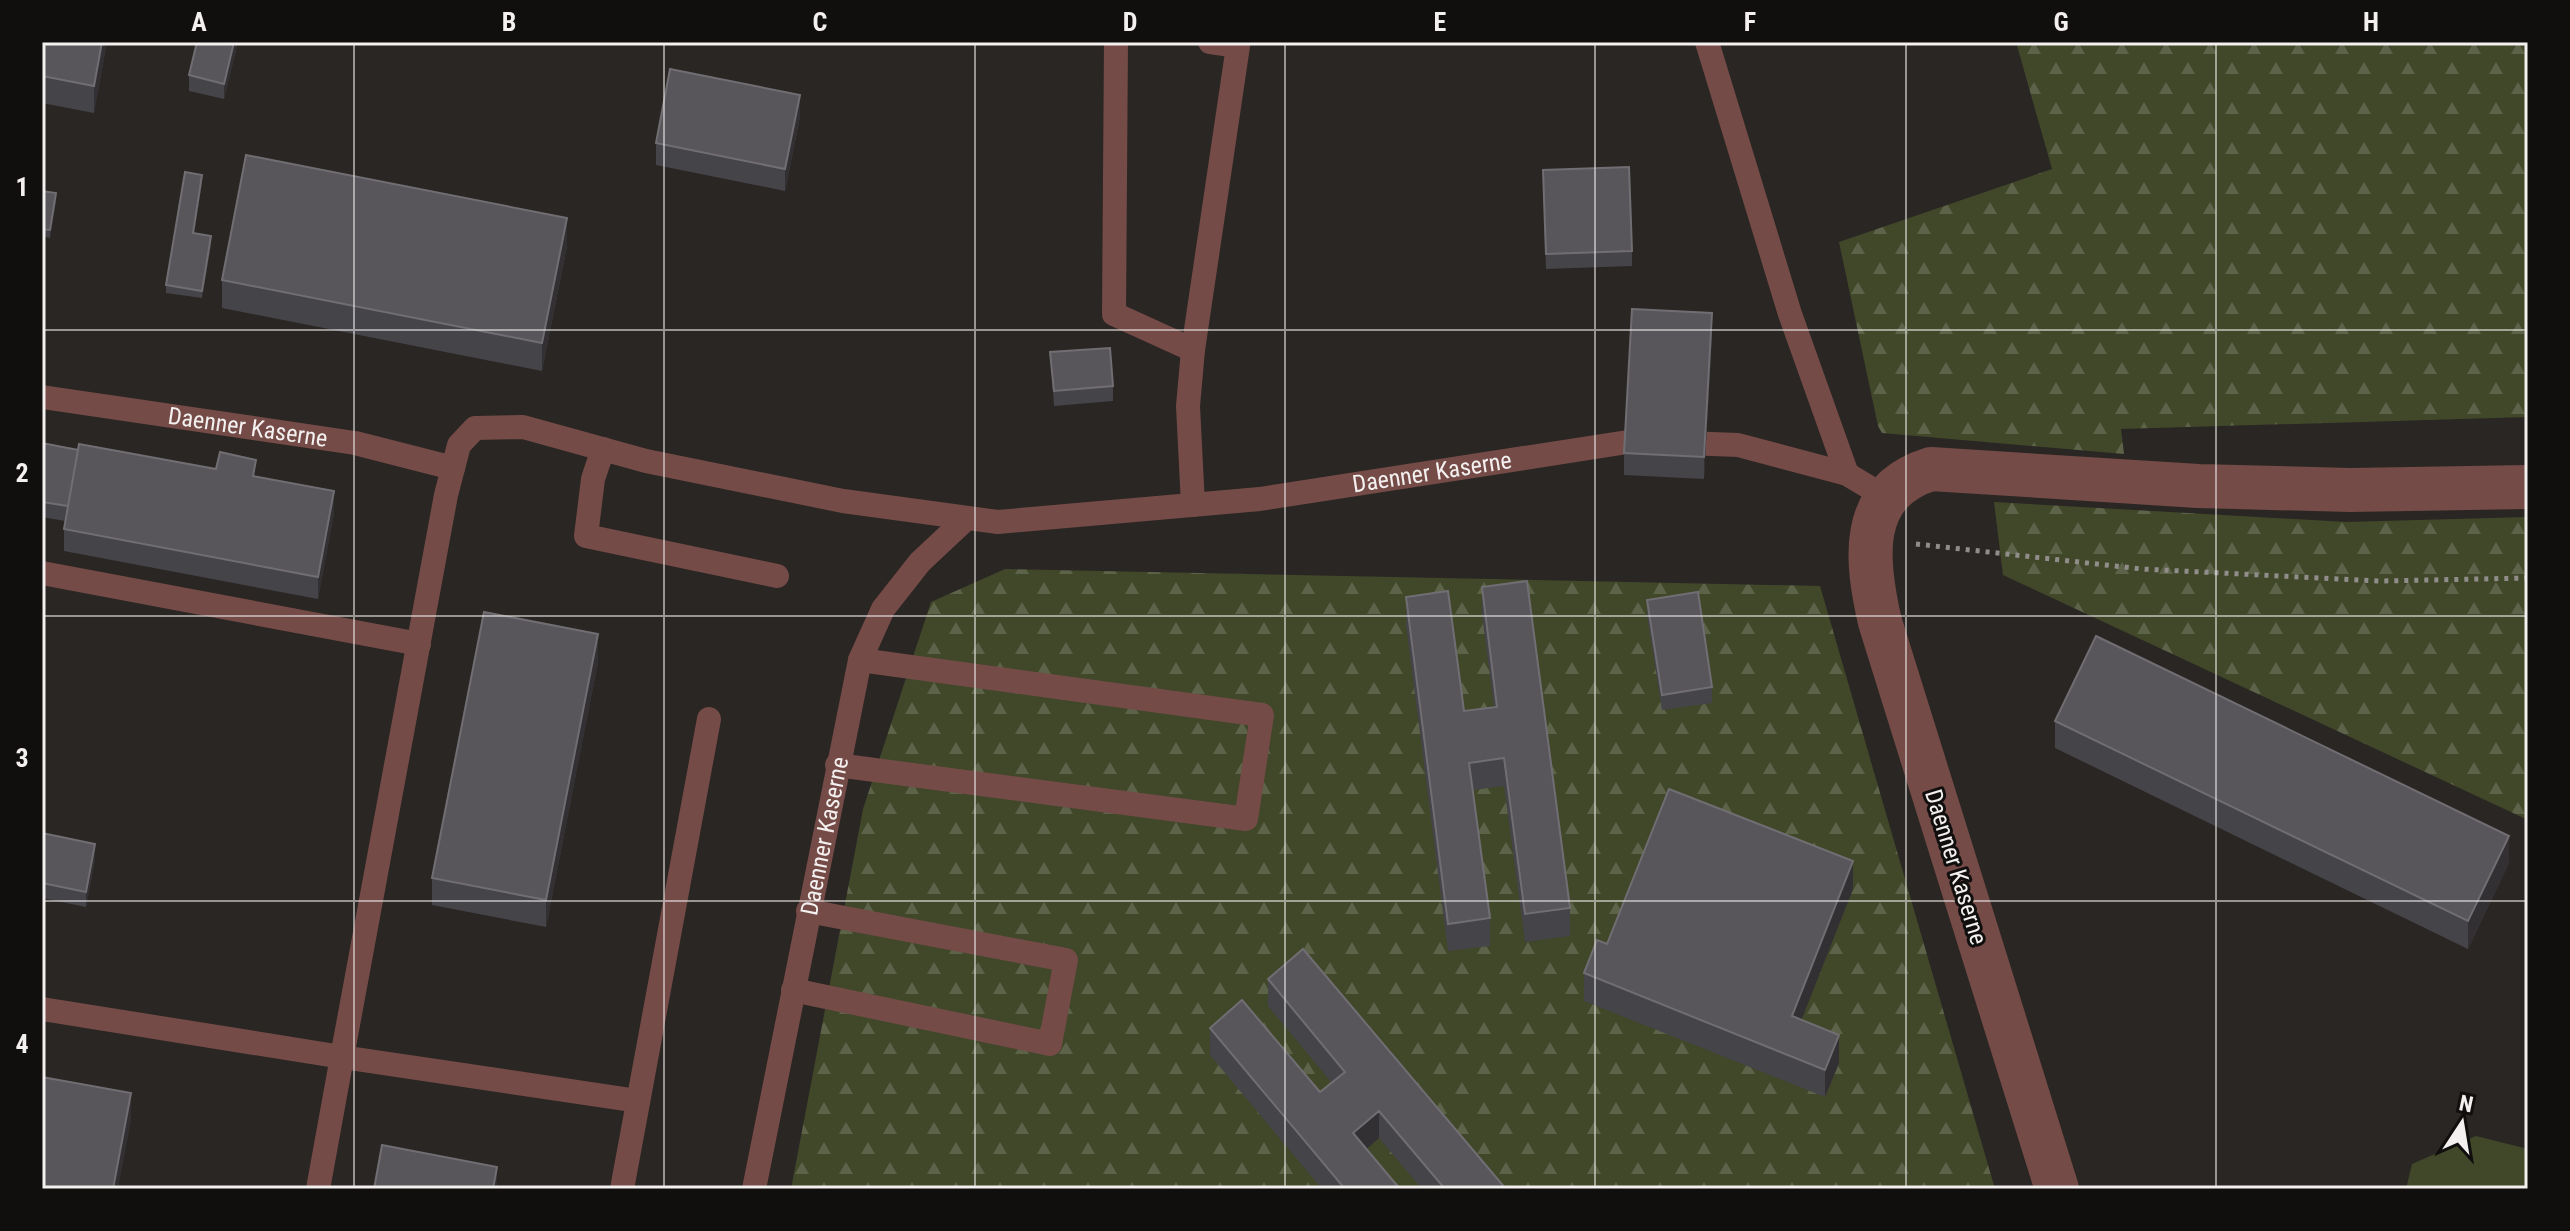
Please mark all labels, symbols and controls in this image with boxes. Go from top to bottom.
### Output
text: A [191,7,207,37]
text: B [502,7,516,37]
text: C [813,7,828,37]
text: D [1123,7,1137,37]
text: E [1434,7,1447,37]
text: F [1744,7,1756,37]
text: G [2053,7,2069,37]
text: H [2363,7,2379,37]
text: 1 [15,172,29,202]
street label: Daenner Kaserne [166,402,329,453]
street label: Daenner Kaserne [1350,446,1514,498]
text: 2 [15,458,29,488]
text: 3 [15,743,29,773]
street label: Daenner Kaserne [795,754,854,918]
street label: Daenner Kaserne [1919,786,1993,948]
text: 4 [15,1029,29,1059]
north arrow [2422,1083,2502,1163]
text: N [2457,1090,2475,1118]

